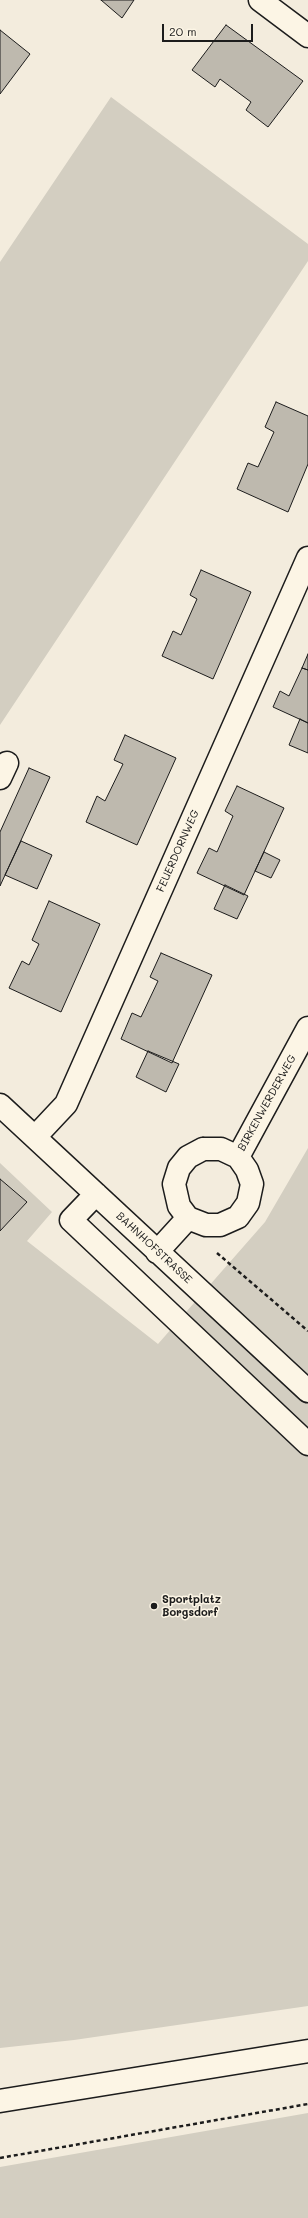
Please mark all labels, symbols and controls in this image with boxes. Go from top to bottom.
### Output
scale bar [164,16,255,42]
text: 20 m [169,23,197,39]
street label: FEUERDORNWEG [154,808,202,894]
street label: BIRKENWERDERWEG [235,1053,299,1153]
street label: BAHNHOFSTRASSE [113,1209,195,1287]
place label: Sportplatz Borgsdorf [162,1593,221,1619]
marker: Sportplatz Borgsdorf [149,1601,159,1611]

